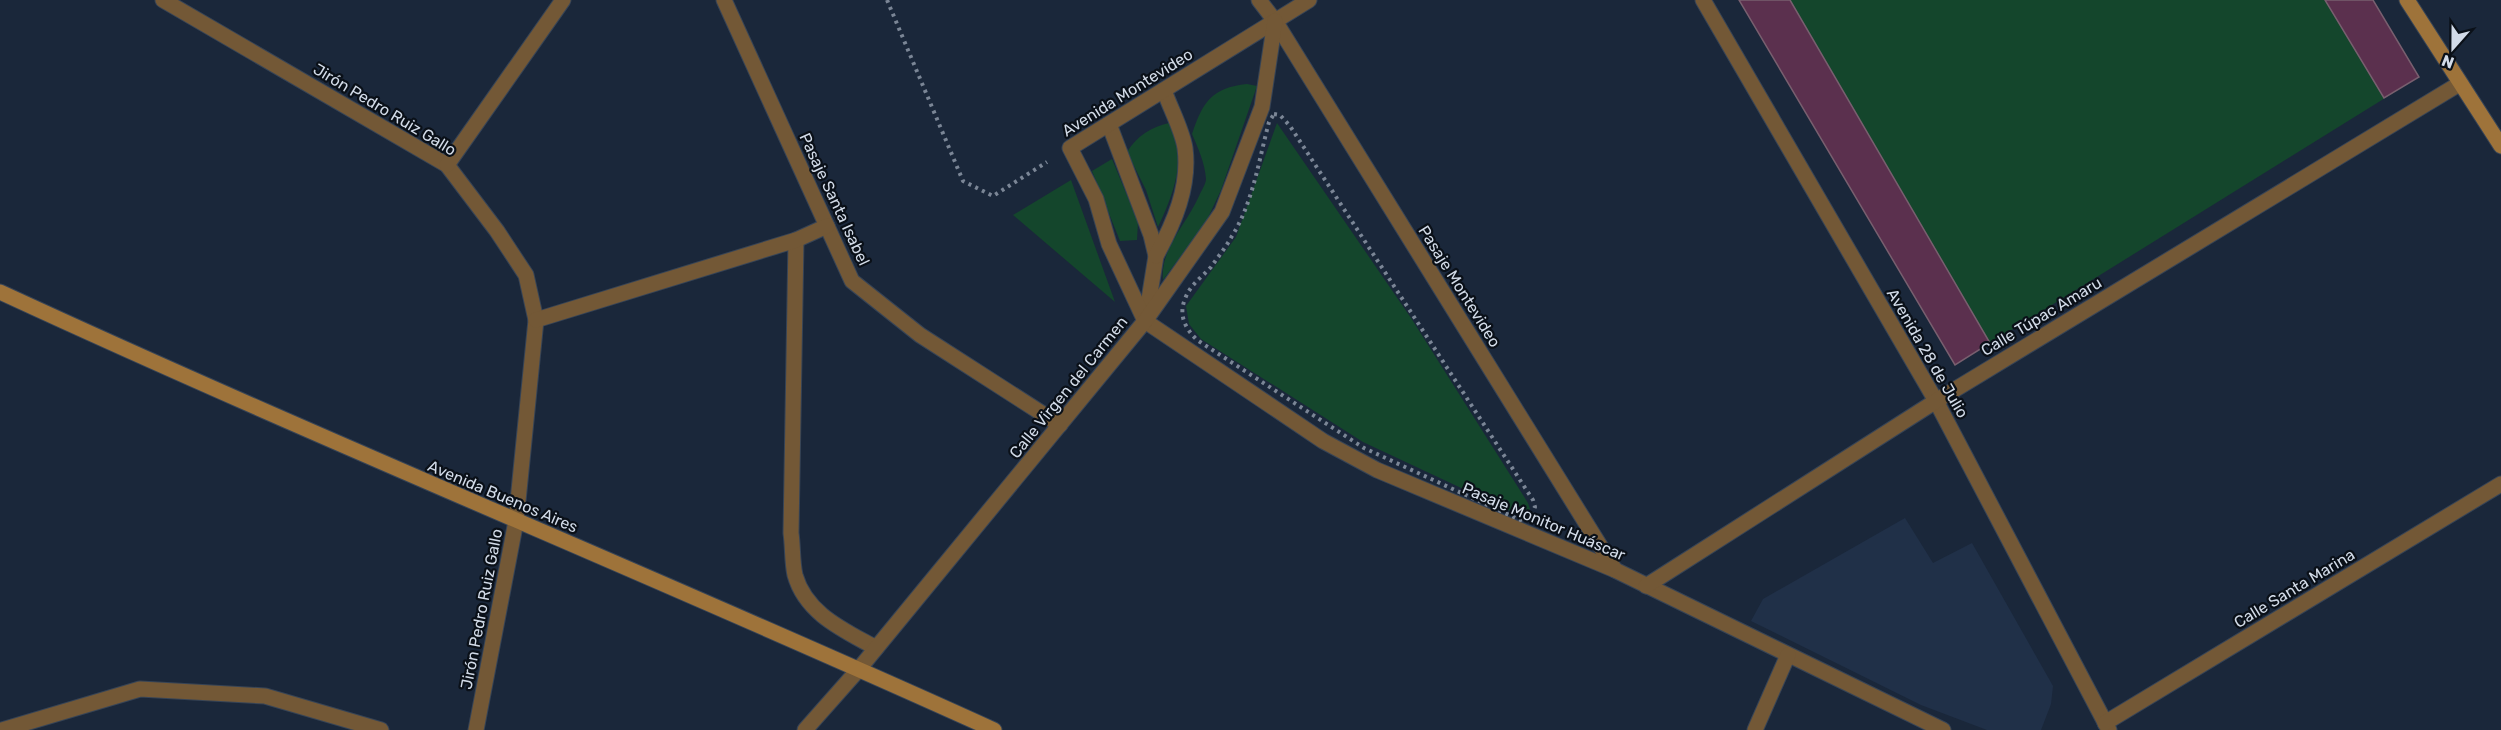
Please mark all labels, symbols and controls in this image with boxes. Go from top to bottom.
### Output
north arrow [2423,18,2483,78]
street label: Avenida Montevideo [1058,45,1196,140]
text: N [2439,51,2457,72]
street label: Jirón Pedro Ruiz Gallo [310,59,460,160]
street label: Pasaje Santa Isabel [795,130,874,269]
street label: Pasaje Montevideo [1414,222,1505,351]
street label: Calle Túpac Amaru [1977,273,2105,360]
street label: Avenida 28 de Julio [1883,285,1972,421]
street label: Calle Virgen del Carmen [1005,313,1131,462]
street label: Avenida Buenos Aires [425,456,581,537]
street label: Pasaje Monitor Huáscar [1459,478,1628,564]
street label: Jirón Pedro Ruiz Gallo [457,527,506,691]
street label: Calle Santa Marina [2230,545,2358,632]

